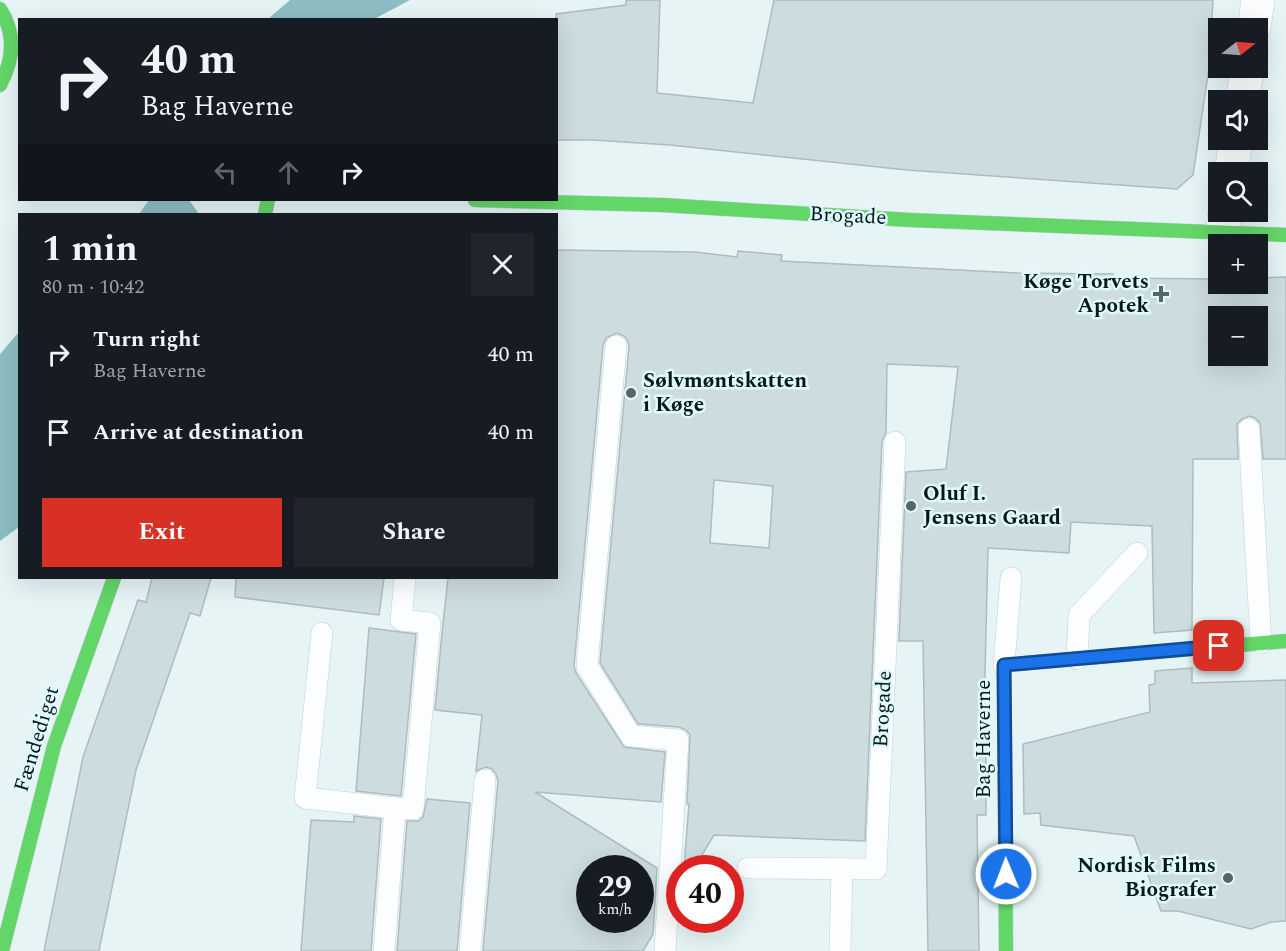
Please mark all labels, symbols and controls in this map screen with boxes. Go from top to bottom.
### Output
north arrow [1208,18,1268,78]
map controls [1208,18,1268,366]
text: 40 m [141,29,236,92]
icon: right [42,42,120,120]
text: Bag Haverne [141,86,294,128]
button: sound [1208,90,1268,150]
icon: left [209,156,242,189]
icon: ahead [272,156,305,189]
icon: right [335,156,368,189]
button: search [1208,162,1268,222]
street label: Brogade [809,198,887,234]
text: 1 min [42,222,138,277]
button: close [471,233,534,296]
button: + [1208,234,1268,294]
place label: Køge Torvets Apotek [1023,266,1149,322]
text: 80 m · 10:42 [42,272,144,302]
marker: Køge Torvets Apotek [1154,287,1168,301]
button: − [1208,306,1268,366]
text: Turn right [93,323,200,356]
icon: right [42,338,75,371]
text: 40 m [488,338,534,371]
text: Bag Haverne [93,356,206,386]
place label: Sølvmøntskatten i Køge [643,365,807,421]
marker: Sølvmøntskatten i Køge [624,386,638,400]
icon: arrive [42,416,75,449]
text: Arrive at destination [93,416,304,449]
text: 40 m [488,416,534,449]
place label: Oluf I. Jensens Gaard [923,478,1061,534]
button: Exit [42,498,282,567]
button: Share [294,498,534,567]
marker: Oluf I. Jensens Gaard [904,499,918,513]
pin [1193,620,1244,671]
icon: arrive [1202,629,1235,662]
street label: Brogade [865,670,901,748]
street label: Bag Haverne [968,680,1000,798]
street label: Fændediget [6,682,68,796]
position arrow [974,842,1038,906]
place label: Nordisk Films Biografer [1077,850,1216,906]
speed limit sign: 40 [666,855,744,933]
text: 29 [598,864,632,910]
marker: Nordisk Films Biografer [1221,871,1235,885]
text: km/h [598,898,632,921]

